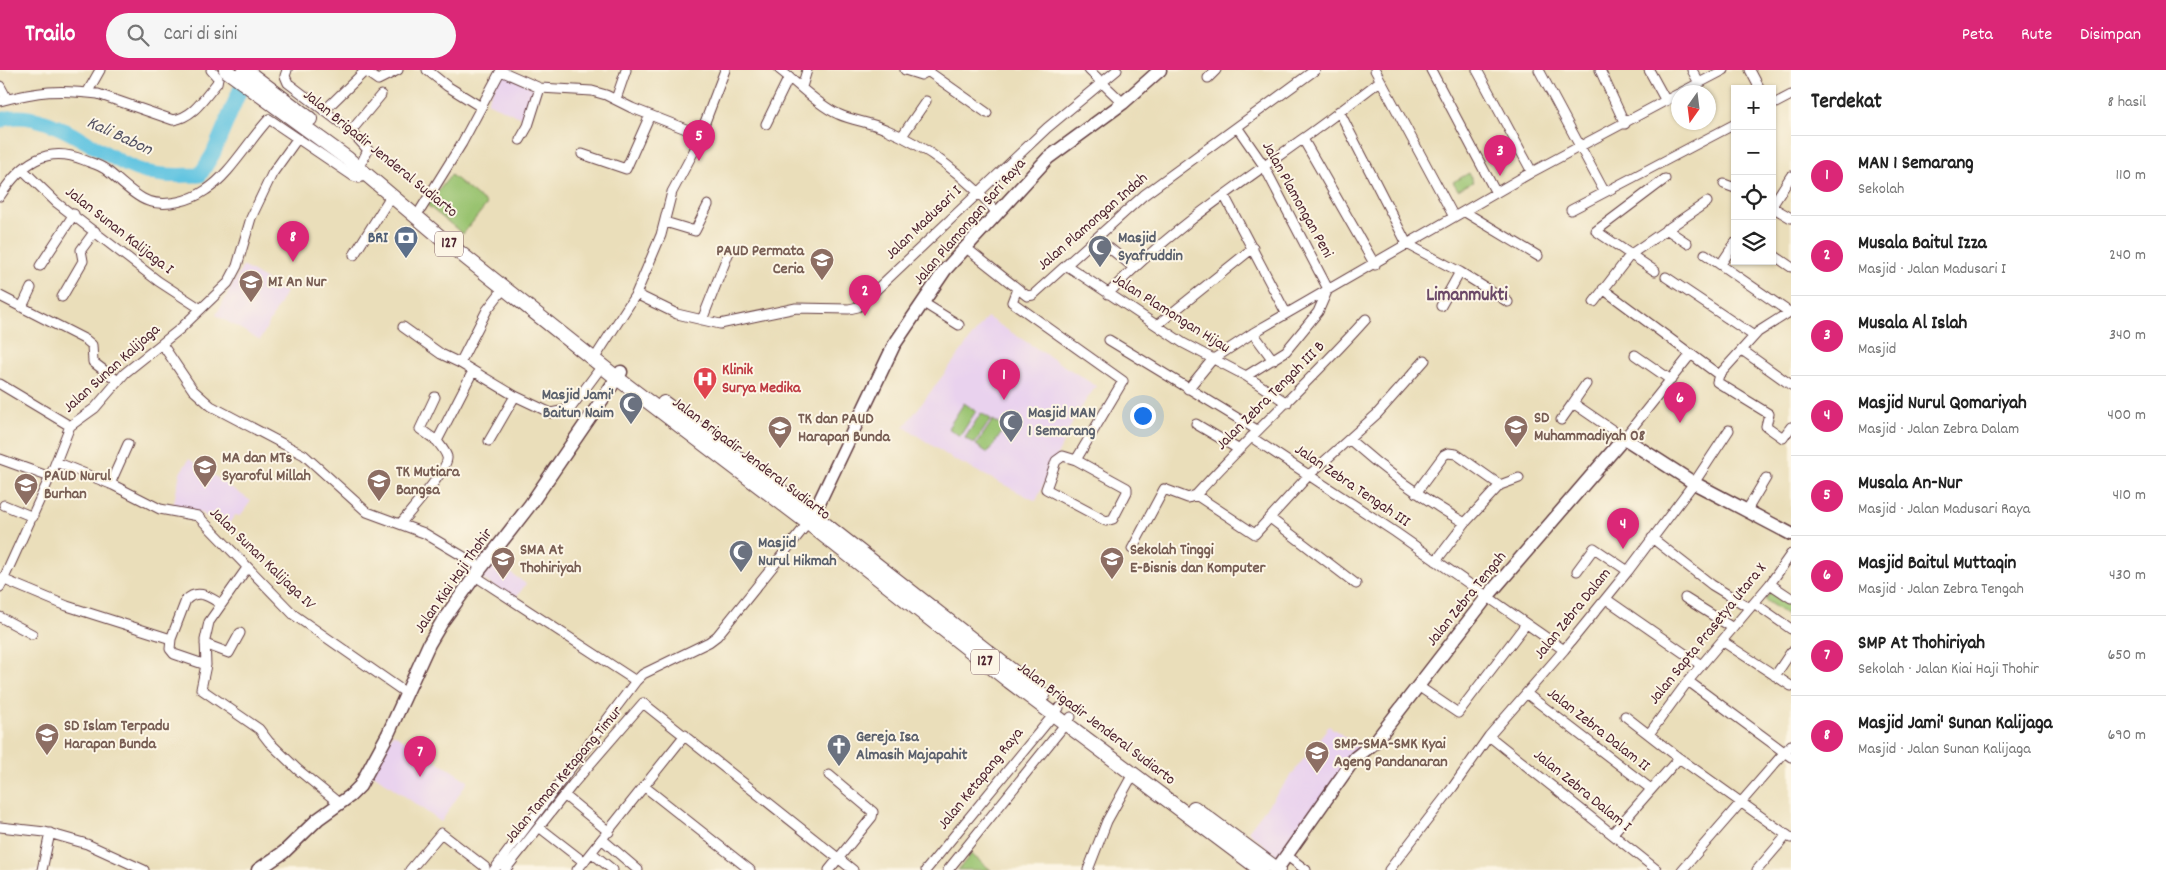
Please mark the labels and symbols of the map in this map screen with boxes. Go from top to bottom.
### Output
street label: Jalan Brigadir Jenderal Sudiarto [298,84,462,224]
north arrow [1671,85,1716,130]
water label: Kali Babon [82,111,156,163]
pin: 5 [683,120,715,161]
pin: 3 [1484,135,1516,176]
street label: Jalan Plamongan Peni [1255,138,1339,262]
street label: Jalan Plamongan Sari Raya [908,153,1032,291]
street label: Jalan Plamongan Indah [1033,167,1153,277]
street label: Jalan Madusari I [881,180,968,266]
street label: Jalan Sunan Kalijaga I [60,181,178,281]
pin: 8 [277,221,309,262]
bank icon: BRI [393,225,419,259]
place label: BRI [368,227,389,250]
place label: Masjid Syafruddin [1118,227,1183,268]
road number: 127 [435,232,463,256]
mosque icon: Masjid Syafruddin [1087,234,1113,268]
place label: PAUD Permata Ceria [716,240,805,281]
school or university icon: PAUD Permata Ceria [809,247,835,281]
street label: Jalan Plamongan Hijau [1108,268,1234,360]
school or university icon: MI An Nur [238,269,264,303]
place label: MI An Nur [268,271,328,294]
pin: 2 [849,275,881,316]
district label: Limanmukti [1426,283,1508,310]
street label: Jalan Sunan Kalijaga [58,319,166,419]
street label: Jalan Zebra Tengah III B [1211,336,1331,456]
place label: Klinik Surya Medika [722,359,802,400]
pin: 1 [988,359,1020,400]
hospital icon: Klinik Surya Medika [692,366,718,400]
pin: 6 [1664,382,1696,423]
place label: Masjid Jami' Baitun Naim [542,384,614,425]
mosque icon: Masjid Jami' Baitun Naim [618,391,644,425]
street label: Jalan Brigadir Jenderal Sudiarto [667,392,835,526]
place label: Masjid MAN 1 Semarang [1028,402,1096,443]
your location [1130,403,1156,429]
place label: SD Muhammadiyah 08 [1534,407,1646,448]
place label: TK dan PAUD Harapan Bunda [798,408,891,449]
mosque icon: Masjid MAN 1 Semarang [998,409,1024,443]
school or university icon: SD Muhammadiyah 08 [1503,414,1529,448]
school or university icon: TK dan PAUD Harapan Bunda [767,415,793,449]
street label: Jalan Zebra Tengah III [1290,439,1414,533]
place label: MA dan MTs Syaroful Millah [222,447,311,488]
school or university icon: MA dan MTs Syaroful Millah [192,454,218,488]
place label: TK Mutiara Bangsa [396,461,461,502]
place label: PAUD Nurul Burhan [44,465,111,506]
school or university icon: TK Mutiara Bangsa [366,468,392,502]
school or university icon: PAUD Nurul Burhan [13,472,39,506]
street label: Jalan Sunan Kalijaga IV [204,502,320,616]
pin: 4 [1607,508,1639,549]
street label: Jalan Kiai Haji Thohir [409,524,499,638]
place label: Masjid Nurul Hikmah [758,532,837,573]
place label: SMA At Thohiriyah [520,539,581,580]
mosque icon: Masjid Nurul Hikmah [728,539,754,573]
place label: Sekolah Tinggi E-Bisnis dan Komputer [1130,539,1266,580]
school or university icon: SMA At Thohiriyah [490,546,516,580]
school or university icon: Sekolah Tinggi E-Bisnis dan Komputer [1099,546,1125,580]
street label: Jalan Zebra Tengah [1421,546,1513,652]
street label: Jalan Sapta Prasetya Utara X [1643,558,1773,710]
street label: Jalan Zebra Dalam [1529,563,1617,665]
road number: 127 [971,650,999,674]
street label: Jalan Brigadir Jenderal Sudiarto [1012,657,1180,791]
street label: Jalan Zebra Dalam II [1541,682,1655,778]
street label: Jalan Taman Ketapang Timur [500,701,628,849]
place label: SD Islam Terpadu Harapan Bunda [64,715,169,756]
school or university icon: SD Islam Terpadu Harapan Bunda [34,722,60,756]
street label: Jalan Ketapang Raya [932,723,1030,835]
place label: Gereja Isa Almasih Majapahit [856,726,967,767]
church icon: Gereja Isa Almasih Majapahit [826,733,852,767]
place label: SMP-SMA-SMK Kyai Ageng Pandanaran [1334,733,1448,774]
pin: 7 [404,736,436,777]
school or university icon: SMP-SMA-SMK Kyai Ageng Pandanaran [1304,740,1330,774]
street label: Jalan Zebra Dalam I [1528,744,1636,838]

